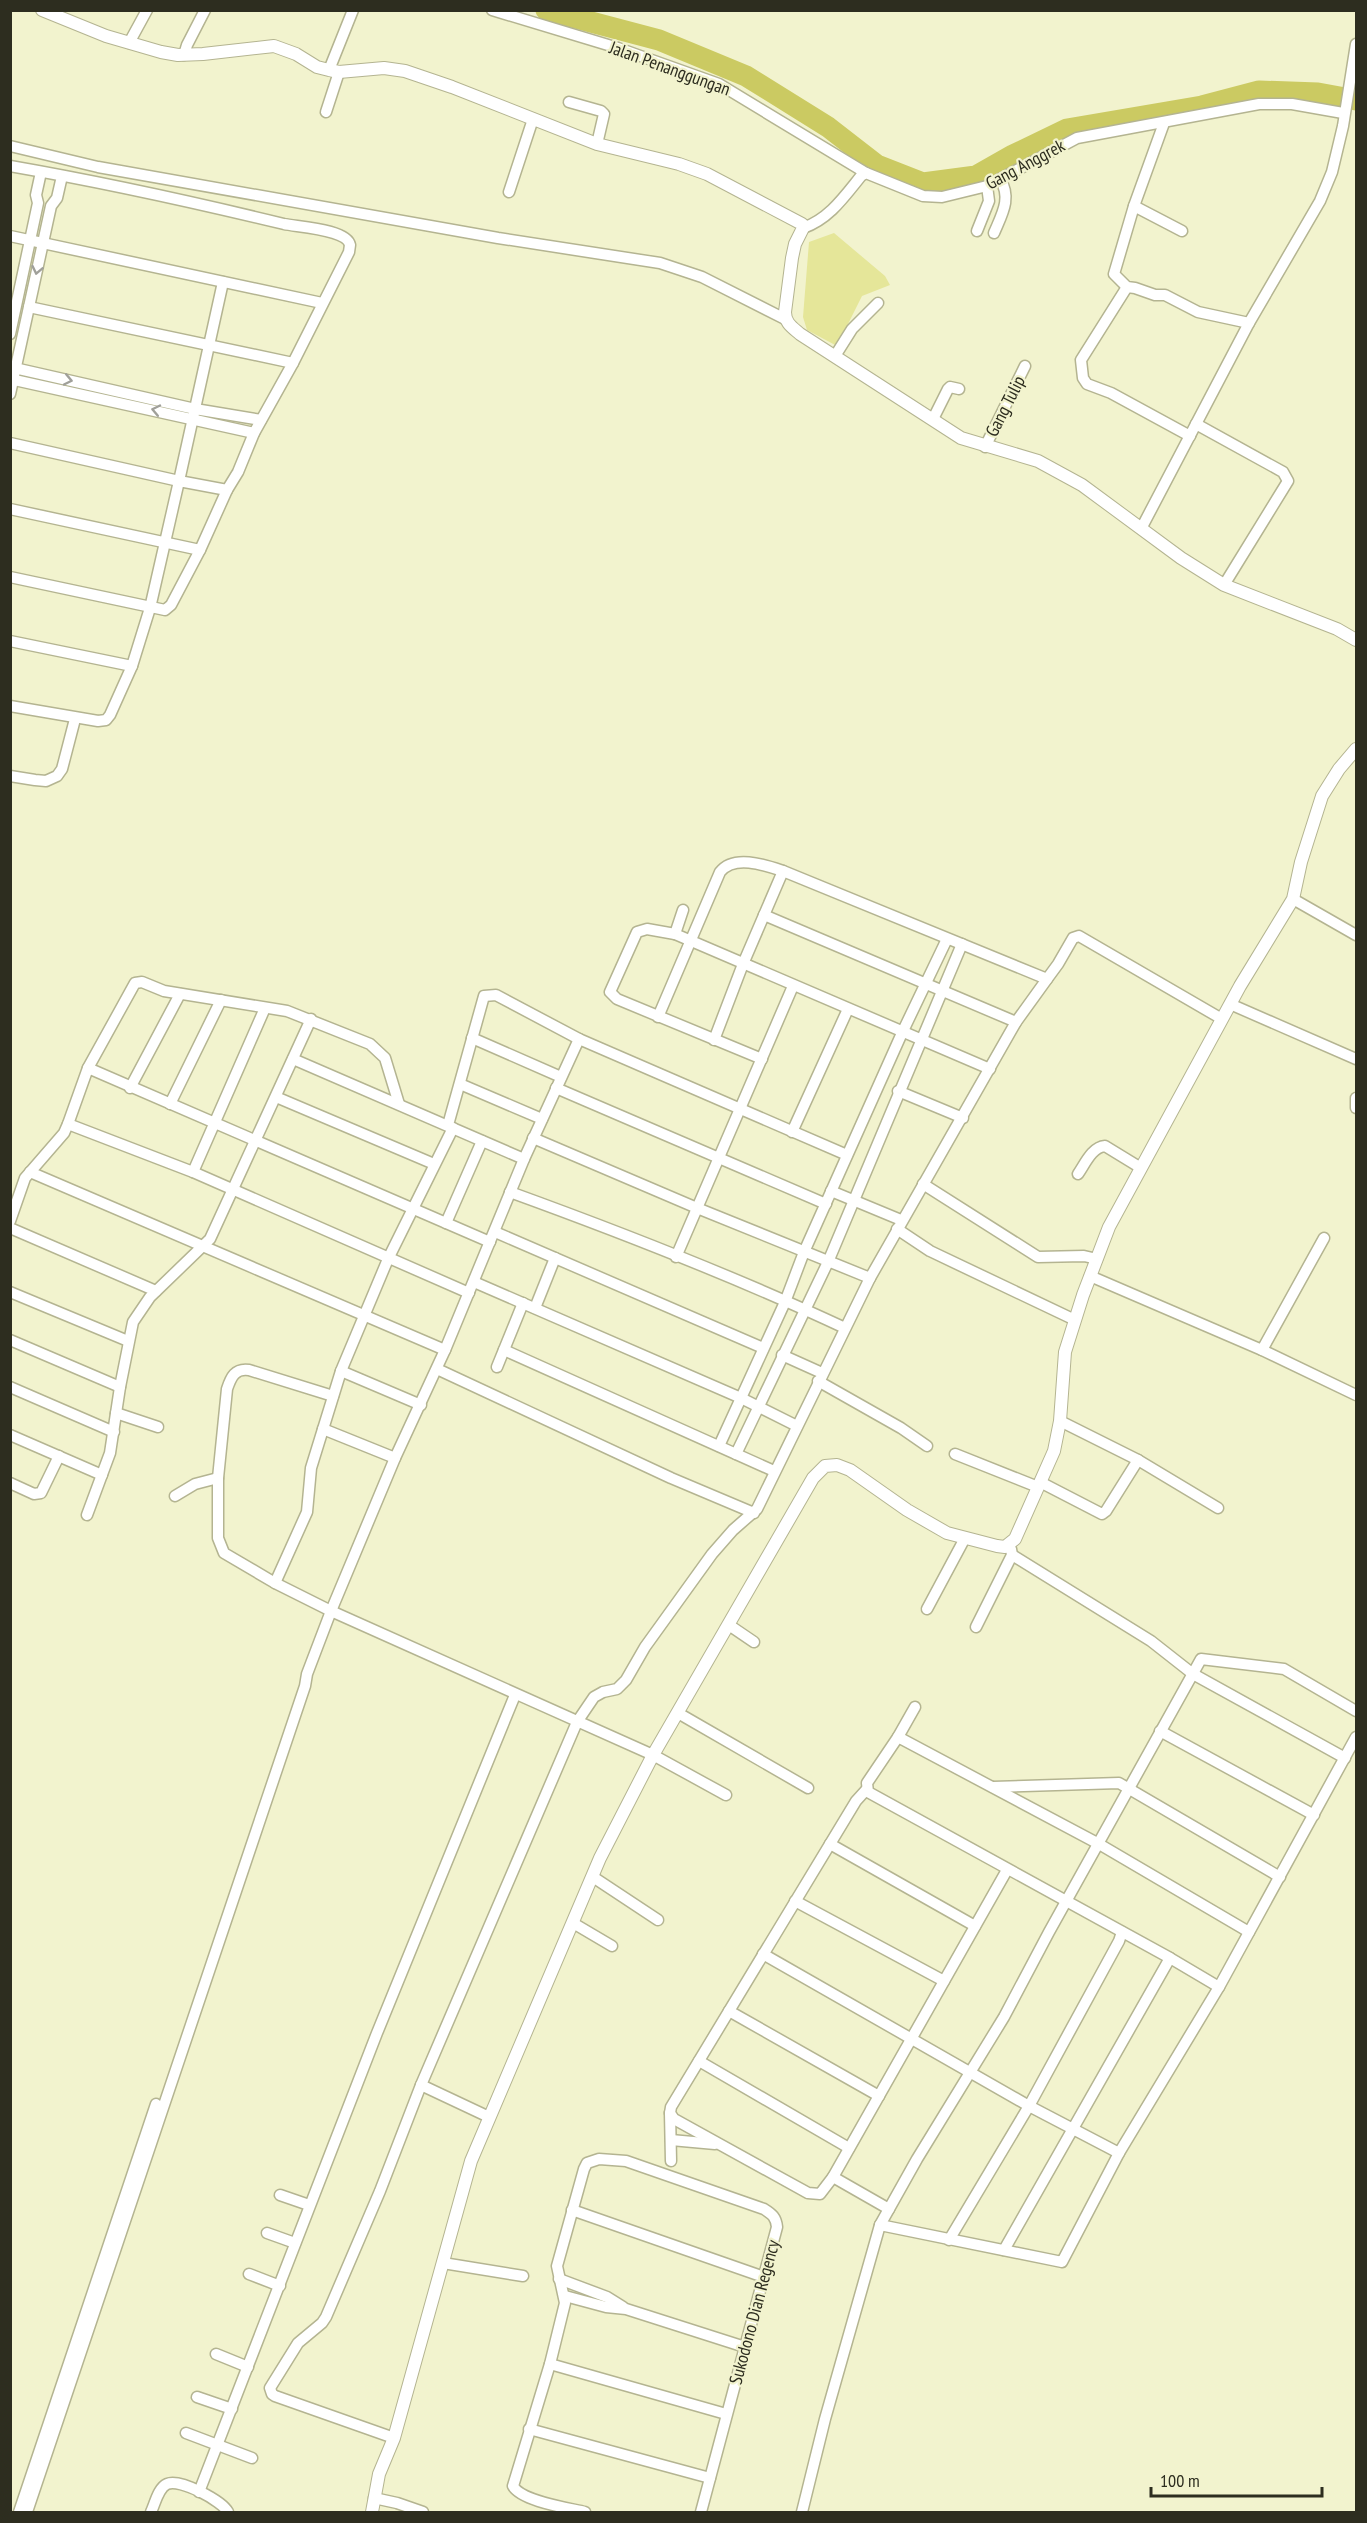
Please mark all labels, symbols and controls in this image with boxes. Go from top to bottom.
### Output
street label: Jalan Penanggungan [606,35,734,100]
street label: Gang Anggrek [981,134,1069,194]
one-way arrow [31,265,44,275]
street label: Gang Tulip [980,372,1030,440]
one-way arrow [62,373,72,386]
one-way arrow [151,404,161,417]
street label: Sukodono Dian Regency [724,2237,784,2387]
scale bar [1151,2460,1322,2498]
text: 100 m [1160,2469,1200,2492]

